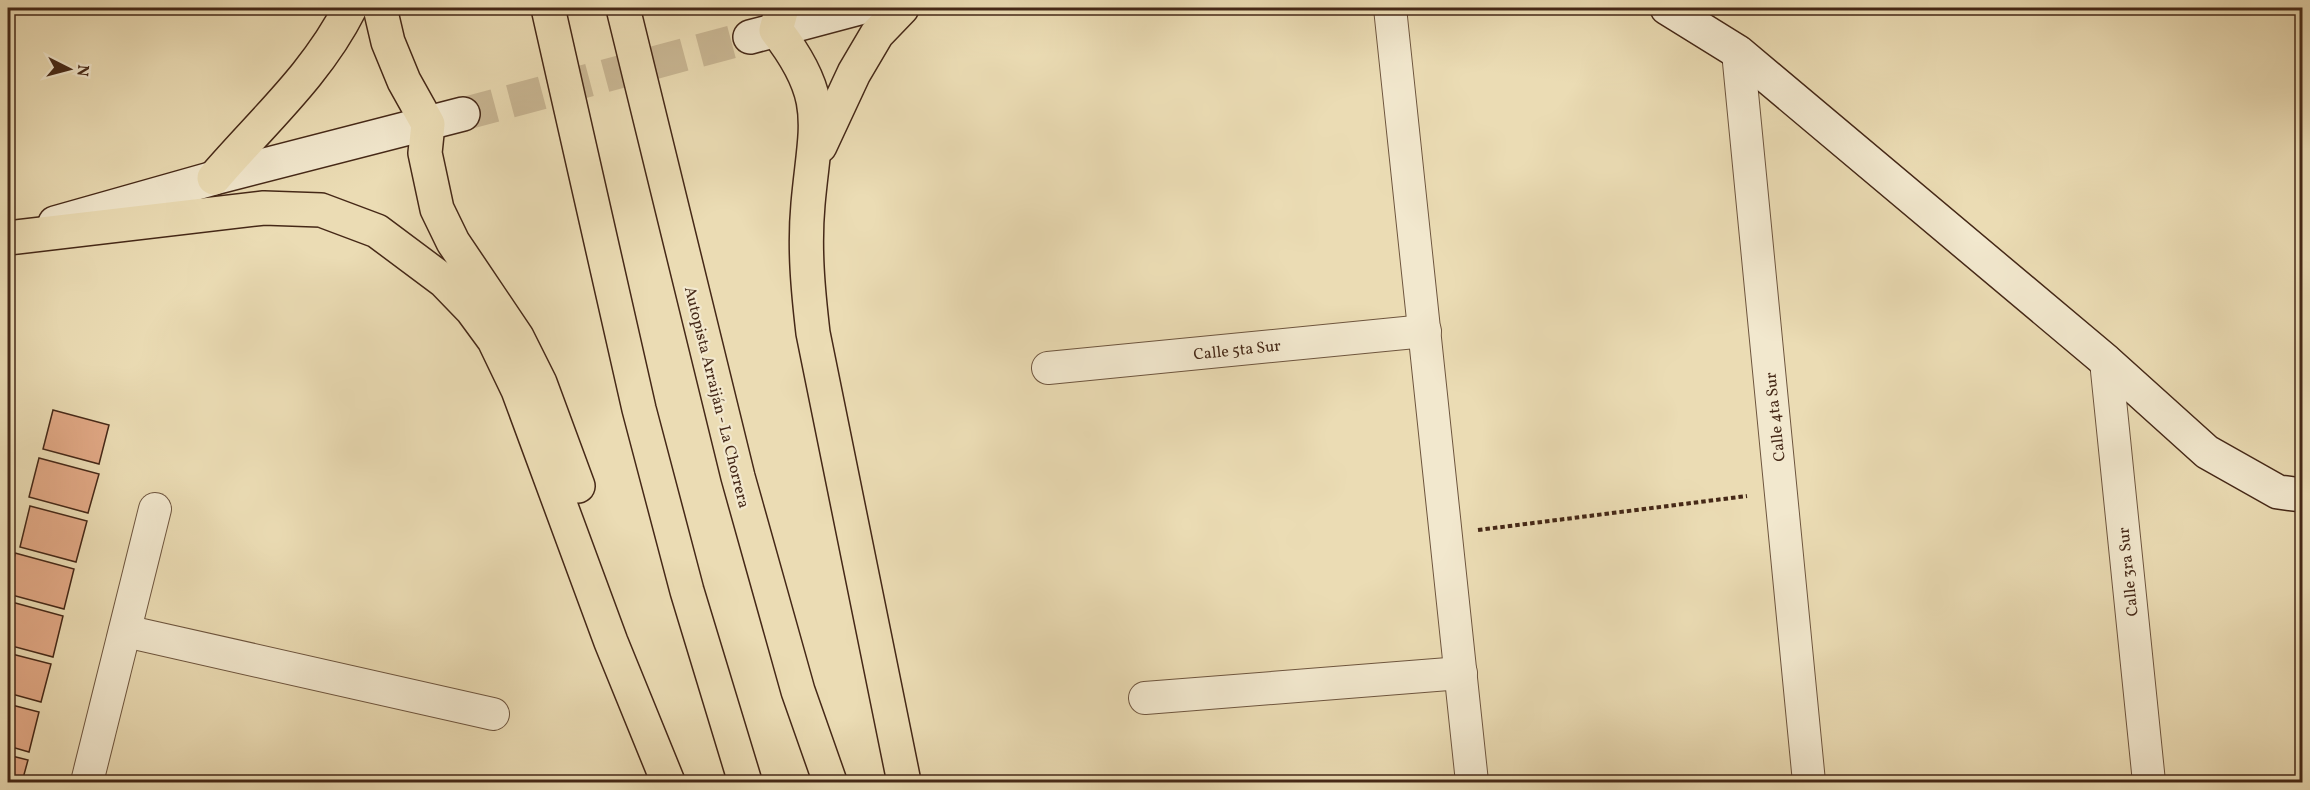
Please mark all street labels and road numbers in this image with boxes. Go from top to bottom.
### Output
street label: Autopista Arraiján - La Chorrera [678,284,754,511]
street label: Calle 5ta Sur [1192,335,1282,367]
street label: Calle 4ta Sur [1760,371,1792,463]
street label: Calle 3ra Sur [2113,526,2145,617]

